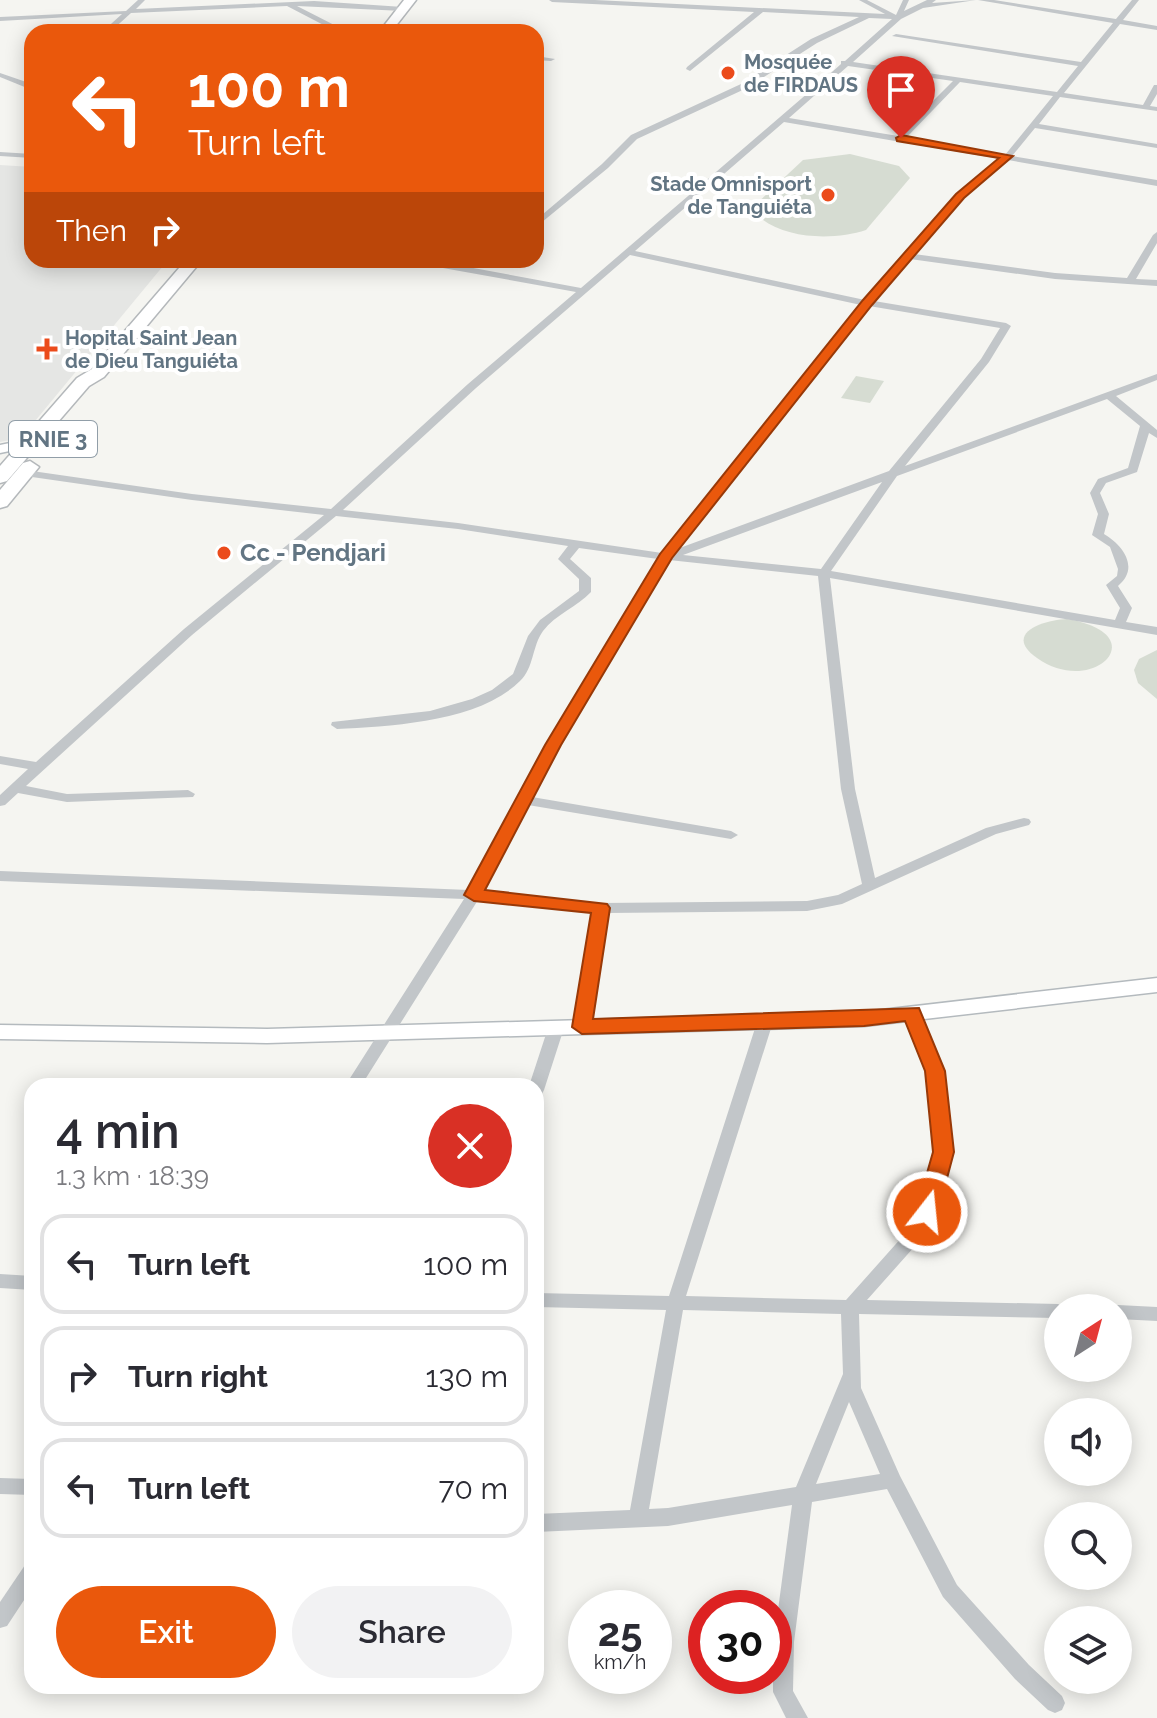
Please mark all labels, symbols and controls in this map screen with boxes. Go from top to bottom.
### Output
place label: Mosquée de FIRDAUS [744,50,858,97]
text: 100 m [188,54,350,120]
icon: left [56,56,160,160]
pin [867,56,935,138]
marker: Mosquée de FIRDAUS [719,64,737,82]
icon: arrive [879,68,923,112]
text: Turn left [188,121,326,163]
place label: Stade Omnisport de Tanguiéta [650,172,812,219]
marker: Stade Omnisport de Tanguiéta [819,186,837,204]
icon: right [143,208,187,252]
text: Then [56,213,127,248]
place label: Hopital Saint Jean de Dieu Tanguiéta [65,326,238,373]
marker: Hopital Saint Jean de Dieu Tanguiéta [36,338,58,360]
road number: RNIE 3 [9,421,97,457]
place label: Cc - Pendjari [240,538,386,567]
marker: Cc - Pendjari [215,544,233,562]
text: 4 min [56,1103,180,1159]
button: close [428,1104,512,1188]
text: 1.3 km · 18:39 [56,1161,209,1191]
position arrow [885,1170,969,1254]
icon: left [60,1242,104,1286]
text: Turn left [128,1247,250,1282]
text: 100 m [423,1247,508,1282]
north arrow [1044,1294,1132,1382]
map controls [1044,1294,1132,1694]
icon: right [60,1354,104,1398]
text: Turn right [128,1359,268,1394]
text: 130 m [426,1359,508,1394]
button: sound [1044,1398,1132,1486]
icon: left [60,1466,104,1510]
text: Turn left [128,1471,250,1506]
text: 70 m [438,1471,508,1506]
button: search [1044,1502,1132,1590]
button: Exit [56,1586,276,1678]
button: Share [292,1586,512,1678]
speed limit sign: 30 [688,1590,792,1694]
button: layers [1044,1606,1132,1694]
text: 25 [598,1608,642,1655]
text: km/h [594,1650,646,1674]

